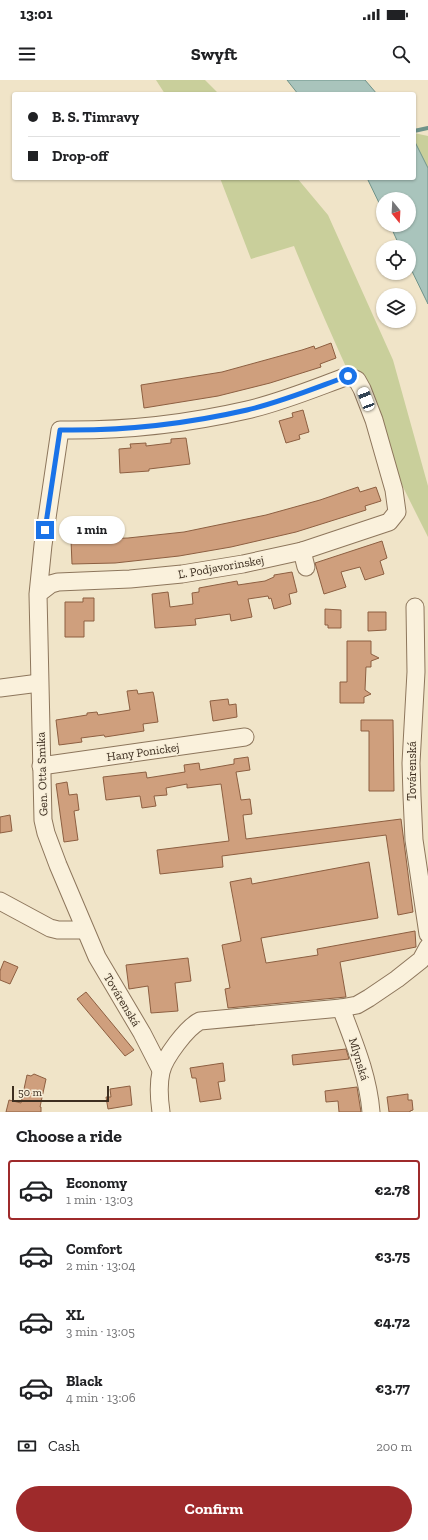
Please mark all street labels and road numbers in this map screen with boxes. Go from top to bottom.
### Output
street label: Ľ. Podjavorinskej [177,553,265,582]
street label: Gen. Otta Smika [34,731,50,816]
street label: Hany Ponickej [106,740,180,765]
street label: Továrenská [405,741,419,801]
street label: Továrenská [101,971,143,1029]
street label: Mlynská [346,1036,372,1082]

